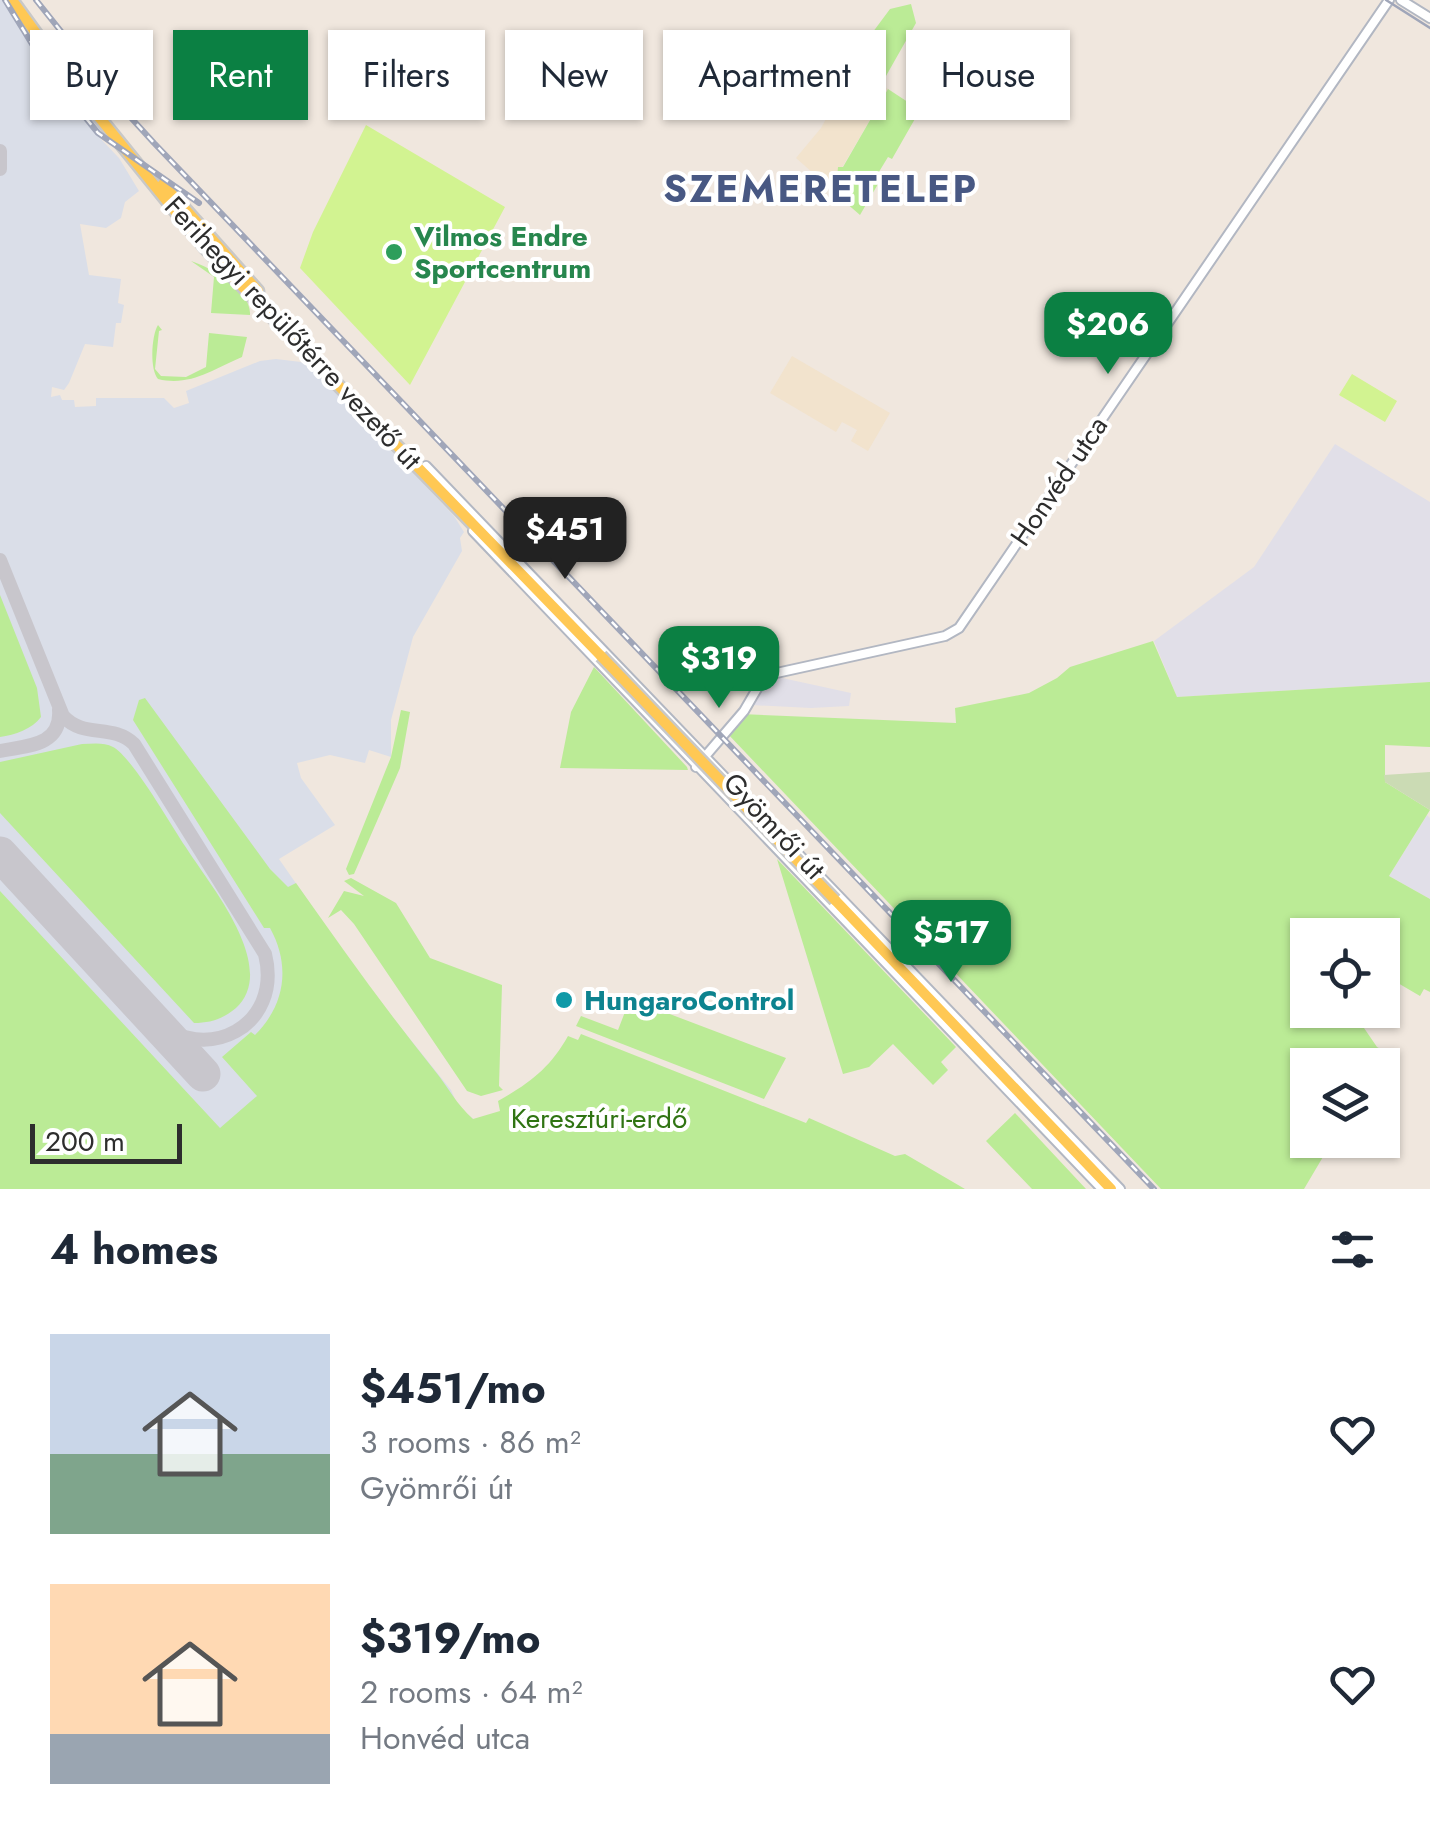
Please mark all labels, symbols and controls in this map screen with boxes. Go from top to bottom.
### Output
chip: Buy [30,30,153,120]
chip: Rent [173,30,308,120]
chip: Filters [328,30,485,120]
chip: New [505,30,643,120]
chip: Apartment [663,30,886,120]
chip: House [906,30,1070,120]
district label: SZEMERETELEP [663,161,979,216]
street label: Ferihegyi repülőtérre vezető út [155,187,431,479]
place label: Vilmos Endre Sportcentrum [413,216,591,289]
marker: Vilmos Endre Sportcentrum [383,241,405,263]
pin: $206 [1049,292,1167,377]
text: $206 [1066,301,1150,347]
street label: Honvéd utca [1000,408,1118,554]
pin: $451 [506,497,624,582]
text: $451 [525,506,605,552]
pin: $319 [660,626,778,711]
text: $319 [680,635,758,681]
street label: Gyömrői út [714,763,835,889]
pin: $517 [892,900,1010,985]
text: $517 [913,909,989,955]
map controls [1290,918,1400,1158]
button: locate [1290,918,1400,1028]
place label: HungaroControl [584,980,794,1021]
marker: HungaroControl [553,989,575,1011]
button: layers [1290,1048,1400,1158]
park label: Keresztúri-erdő [511,1098,687,1139]
scale bar [30,1119,182,1164]
text: 200 m [45,1121,125,1162]
text: 4 homes [50,1219,218,1280]
icon: filters [1325,1222,1380,1277]
text: $451/mo [360,1358,546,1419]
icon: home [130,1374,250,1494]
icon: heart [1325,1407,1380,1462]
text: 3 rooms · 86 m² [360,1419,581,1465]
text: Gyömrői út [360,1465,512,1511]
text: $319/mo [360,1608,541,1669]
icon: home [130,1624,250,1744]
icon: heart [1325,1657,1380,1712]
text: 2 rooms · 64 m² [360,1669,583,1715]
text: Honvéd utca [360,1715,530,1761]

